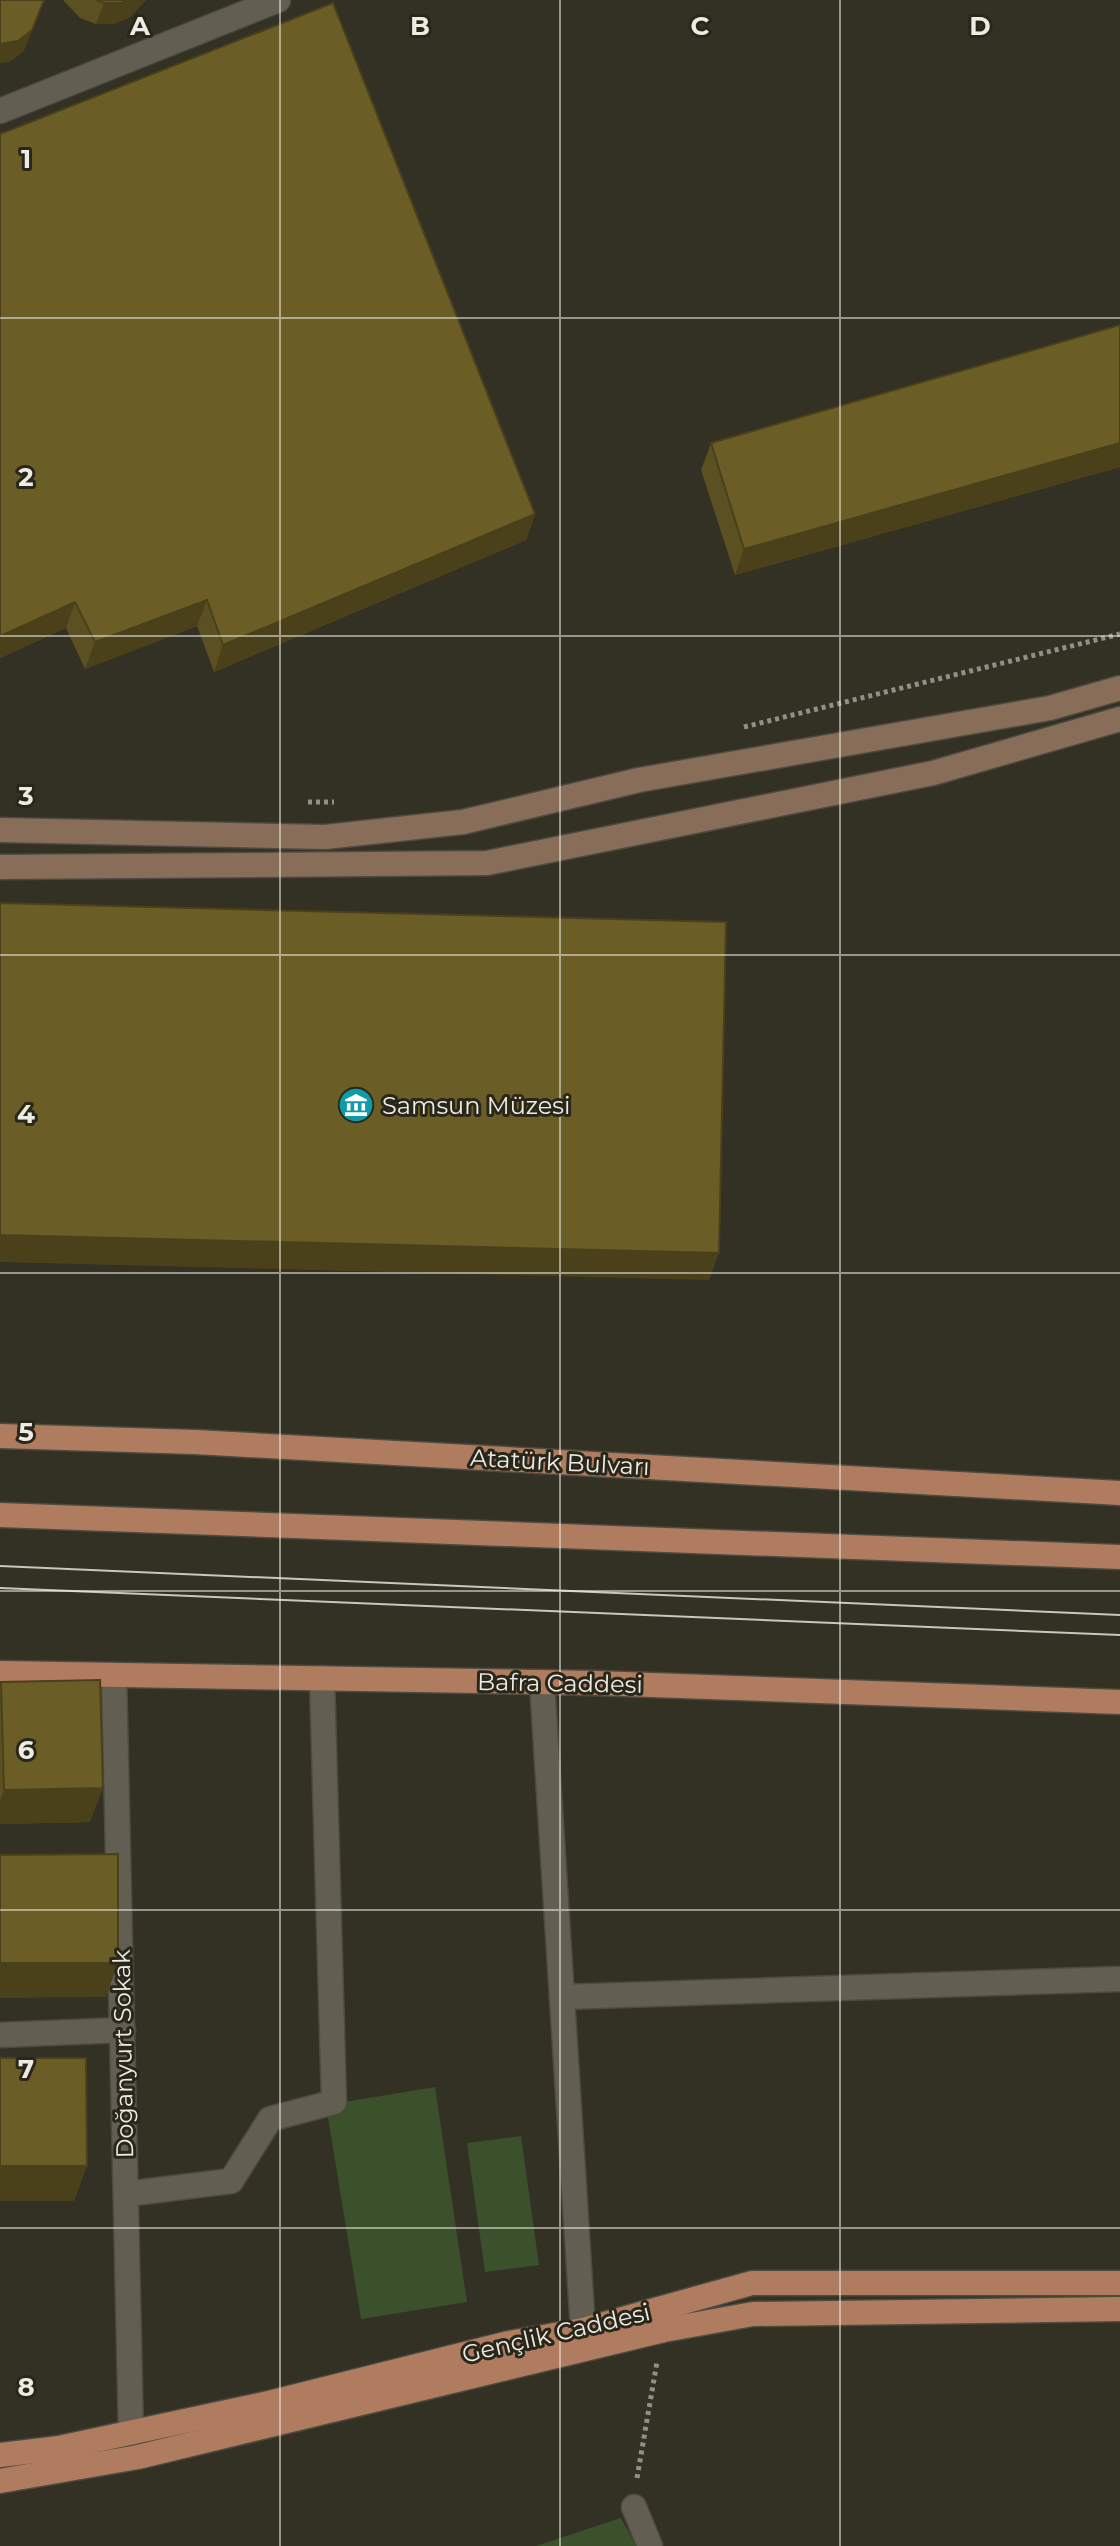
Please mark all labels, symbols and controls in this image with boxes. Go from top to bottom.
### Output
text: A [129,10,151,42]
text: B [410,10,430,42]
text: C [691,10,710,42]
text: D [969,10,991,42]
text: 1 [21,143,31,175]
text: 2 [18,461,34,493]
text: 3 [17,780,34,812]
museum icon: Samsun Müzesi [337,1086,375,1124]
place label: Samsun Müzesi [382,1091,571,1120]
text: 4 [17,1098,35,1130]
text: 5 [18,1416,34,1448]
street label: Atatürk Bulvarı [469,1443,651,1481]
street label: Bafra Caddesi [477,1667,643,1699]
text: 6 [18,1734,35,1766]
street label: Doğanyurt Sokak [107,1949,139,2159]
text: 7 [18,2053,34,2085]
street label: Gençlik Caddesi [459,2297,653,2369]
text: 8 [17,2371,35,2403]

